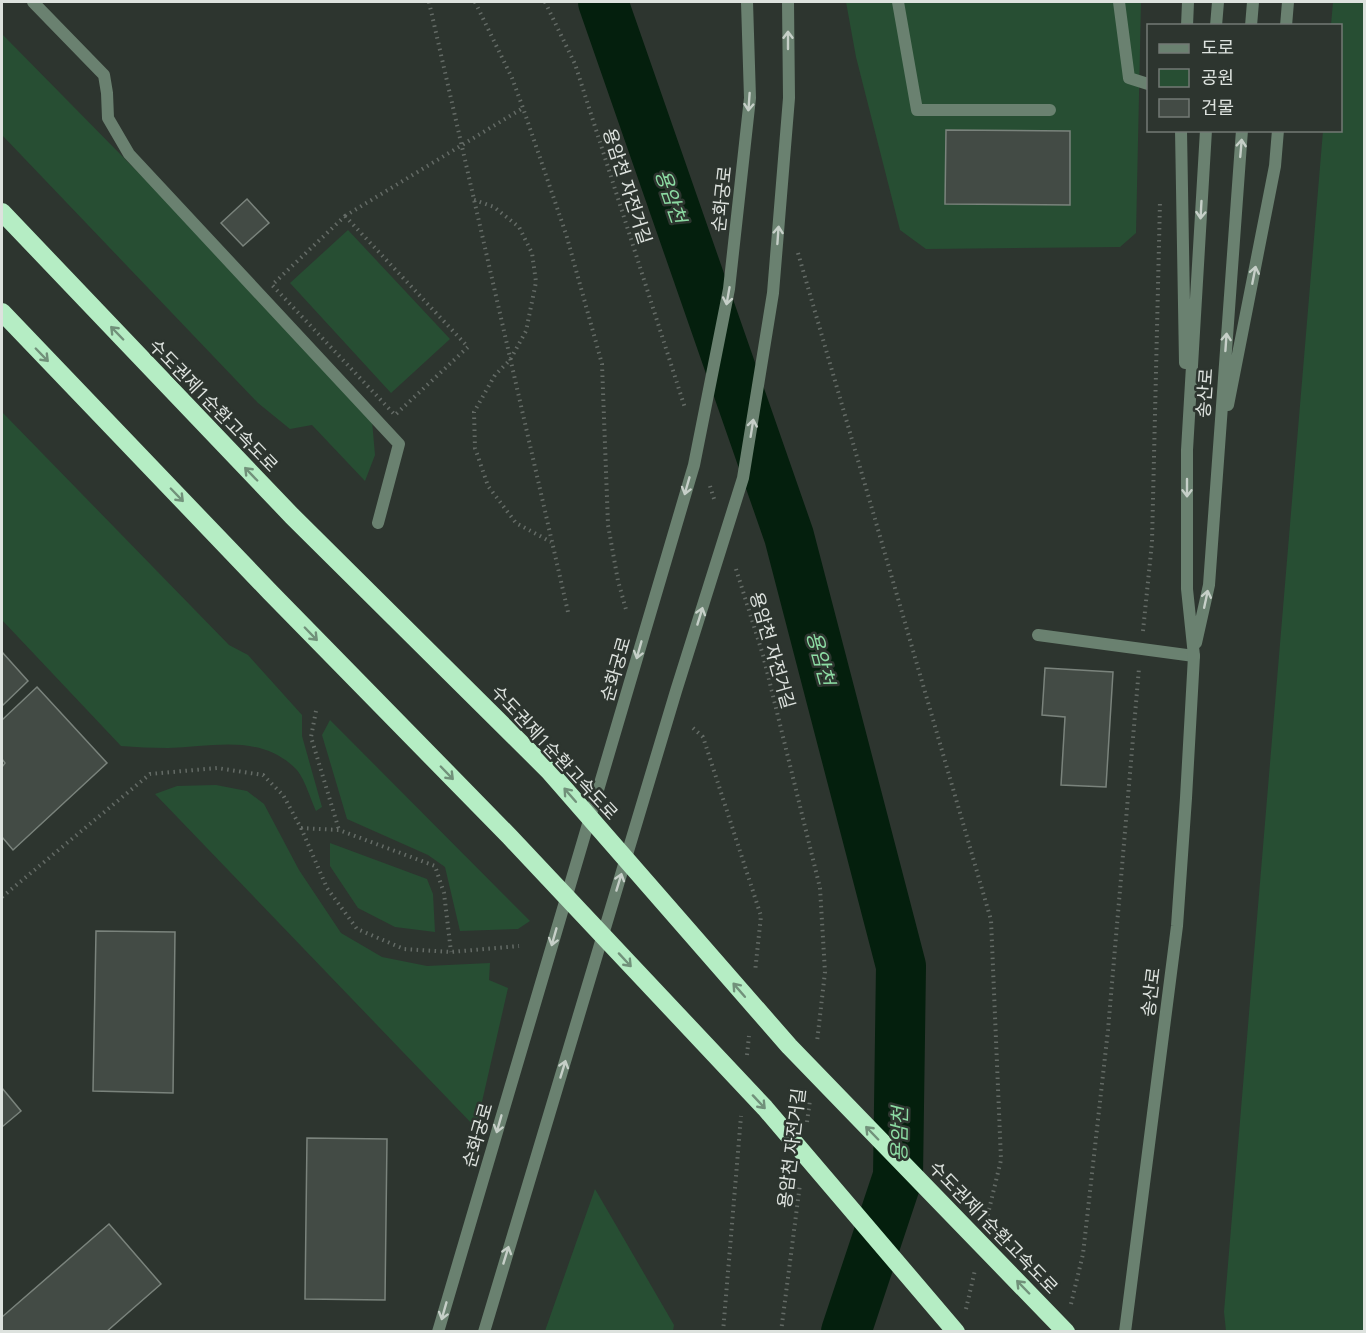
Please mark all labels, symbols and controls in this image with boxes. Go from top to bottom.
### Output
legend [1147,24,1342,132]
one-way arrow [782,31,794,51]
text: 도로 [1201,35,1234,59]
text: 공원 [1201,65,1234,89]
one-way arrow [744,91,755,111]
text: 건물 [1201,95,1234,119]
street label: 용암천 자전거길 [598,125,658,247]
one-way arrow [1236,138,1247,158]
street label: 순화궁로 [706,165,736,233]
water label: 용암천 [649,166,694,229]
one-way arrow [1195,199,1206,219]
one-way arrow [773,225,784,245]
one-way arrow [1249,266,1260,285]
one-way arrow [722,285,733,305]
one-way arrow [109,325,124,340]
street label: 수도권제1순환고속도로 [144,333,284,477]
one-way arrow [1221,333,1232,353]
one-way arrow [35,347,49,362]
street label: 송산로 [1190,367,1218,419]
one-way arrow [746,418,757,438]
one-way arrow [244,467,258,482]
one-way arrow [681,476,692,495]
one-way arrow [1181,478,1193,498]
one-way arrow [170,488,184,503]
street label: 용암천 자전거길 [745,589,801,711]
one-way arrow [1201,590,1212,609]
one-way arrow [695,606,706,625]
one-way arrow [303,627,318,642]
water label: 용암천 [801,628,842,691]
street label: 순화궁로 [594,634,636,704]
one-way arrow [633,640,644,659]
street label: 수도권제1순환고속도로 [486,679,624,825]
one-way arrow [440,766,454,781]
one-way arrow [563,788,577,803]
one-way arrow [614,873,625,892]
one-way arrow [548,927,559,946]
one-way arrow [618,952,632,967]
street label: 송산로 [1135,966,1165,1018]
one-way arrow [733,982,746,998]
one-way arrow [558,1060,569,1079]
street label: 용암천 자전거길 [772,1087,810,1209]
one-way arrow [752,1094,766,1109]
street label: 순화궁로 [456,1100,498,1170]
water label: 용암천 [885,1104,913,1162]
one-way arrow [493,1114,504,1133]
one-way arrow [865,1125,880,1140]
street label: 수도권제1순환고속도로 [924,1155,1064,1299]
one-way arrow [502,1246,513,1265]
one-way arrow [1016,1280,1030,1295]
one-way arrow [438,1301,449,1320]

